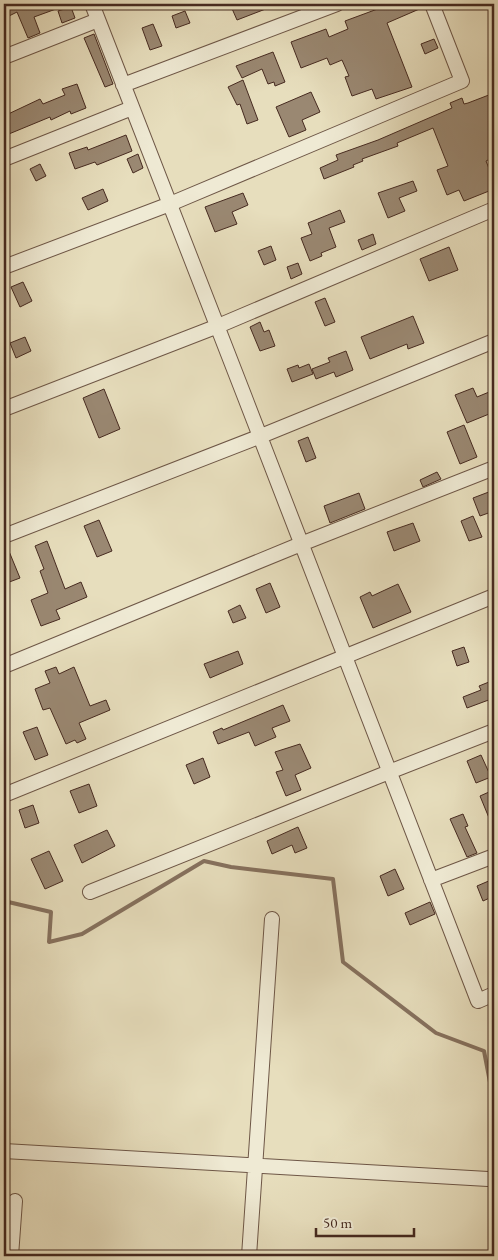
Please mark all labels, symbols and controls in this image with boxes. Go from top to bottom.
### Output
scale bar [316,1205,413,1237]
text: 50 m [323,1213,352,1232]

